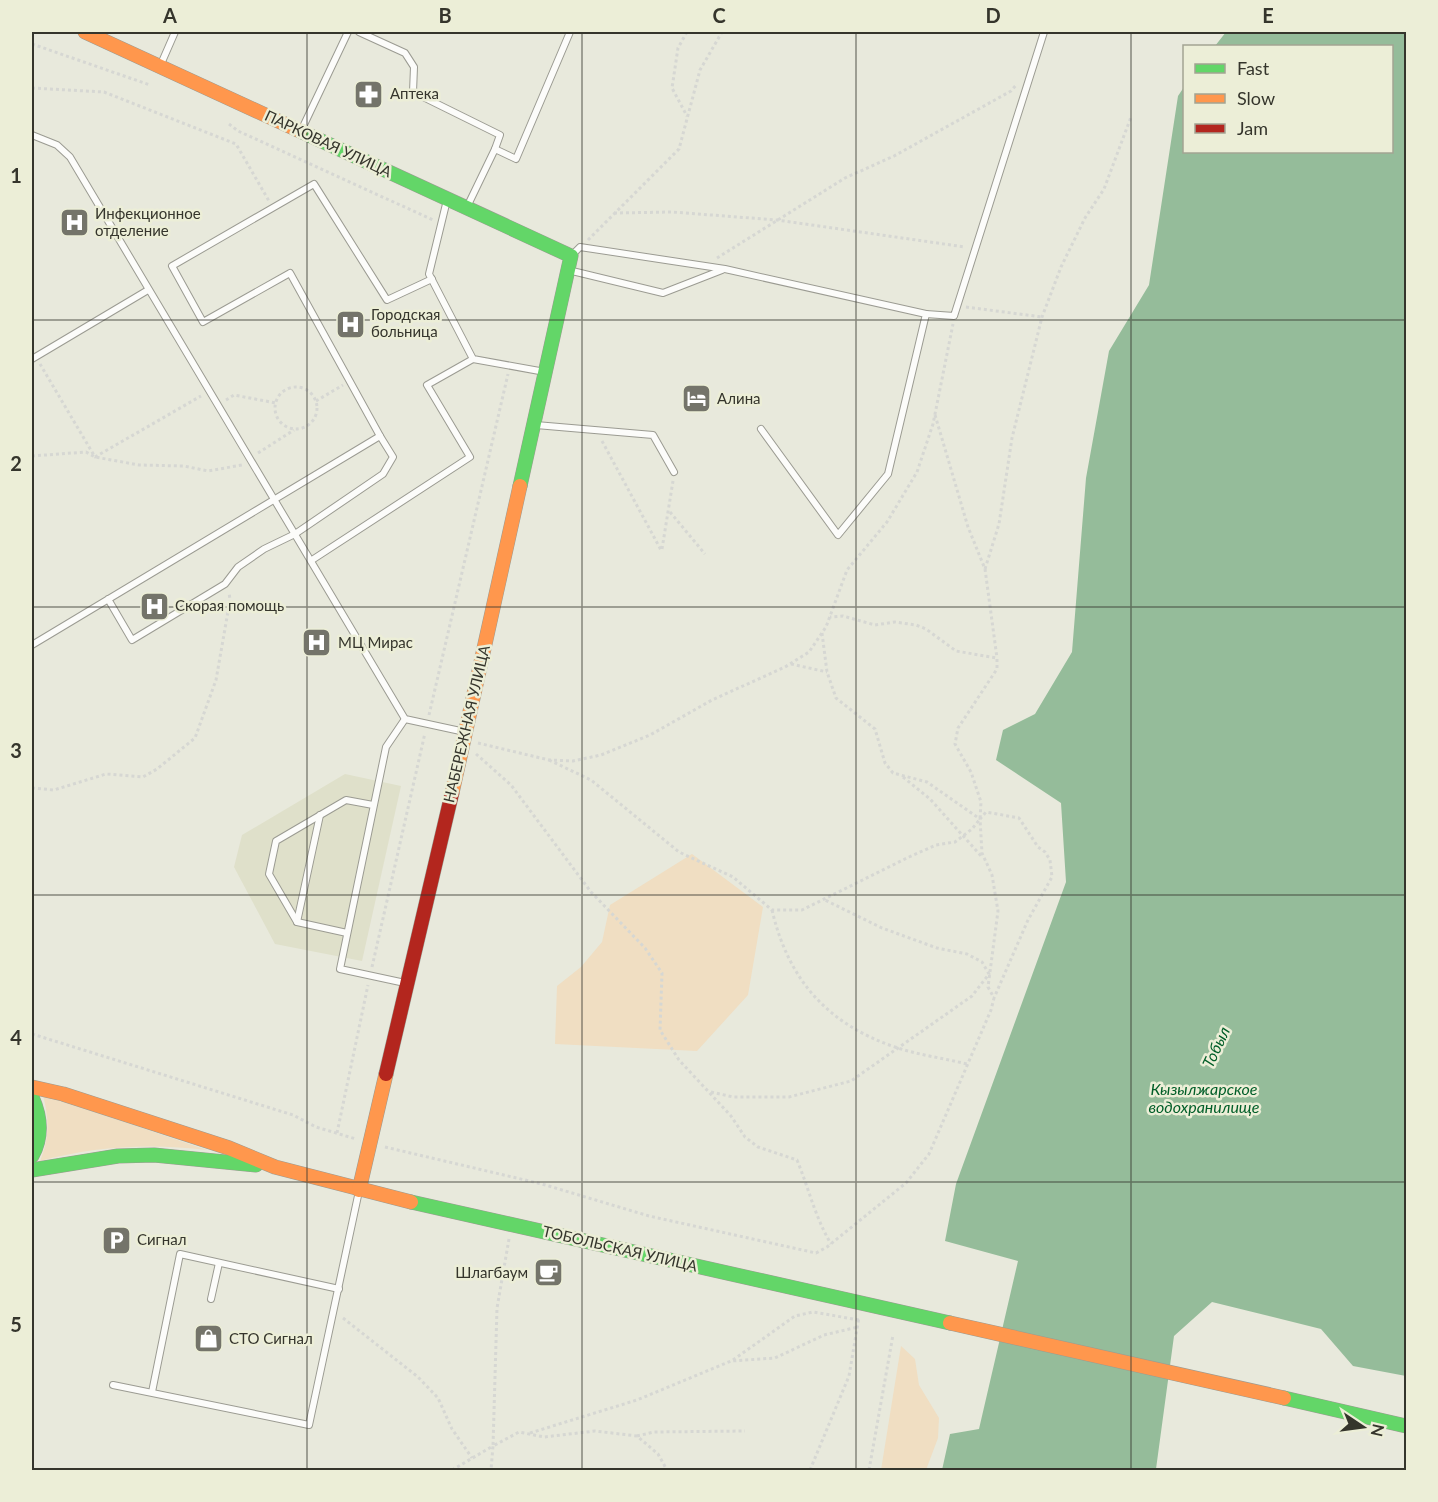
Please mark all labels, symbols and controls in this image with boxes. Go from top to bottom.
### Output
text: A [162,3,177,27]
text: B [438,3,452,27]
text: C [712,3,726,27]
text: D [985,3,1001,27]
text: E [1262,3,1274,27]
legend [1183,45,1393,153]
text: Fast [1237,57,1270,79]
pharmacy icon: Аптека [353,78,385,110]
place label: Аптека [390,84,439,102]
text: Slow [1237,87,1275,109]
street label: ПАРКОВАЯ УЛИЦА [262,106,396,181]
text: Jam [1237,117,1268,139]
text: 1 [10,163,22,187]
place label: Инфекционное отделение [95,204,201,239]
hospital icon: Инфекционное отделение [58,207,90,239]
place label: Городская больница [371,305,441,340]
hospital icon: Городская больница [334,308,366,340]
hotel icon: Алина [680,383,712,415]
place label: Алина [717,389,761,407]
text: 2 [10,451,22,475]
hospital icon: Скорая помощь [138,590,170,622]
place label: Скорая помощь [175,596,284,614]
hospital icon: МЦ Мирас [301,627,333,659]
place label: МЦ Мирас [338,633,413,651]
street label: НАБЕРЕЖНАЯ УЛИЦА [439,643,493,804]
text: 3 [10,738,22,762]
water label: Тобыл [1198,1023,1233,1070]
text: 4 [10,1025,22,1049]
water label: Кызылжарское водохранилище [1148,1079,1260,1116]
street label: ТОБОЛЬСКАЯ УЛИЦА [541,1221,700,1275]
parking icon: Сигнал [100,1224,132,1256]
place label: Сигнал [137,1230,186,1248]
cafe icon: Шлагбаум [533,1257,565,1289]
place label: Шлагбаум [455,1263,528,1281]
text: 5 [10,1312,22,1336]
shop icon: СТО Сигнал [192,1323,224,1355]
place label: СТО Сигнал [229,1329,313,1347]
north arrow [1333,1397,1393,1457]
text: N [1367,1422,1389,1439]

